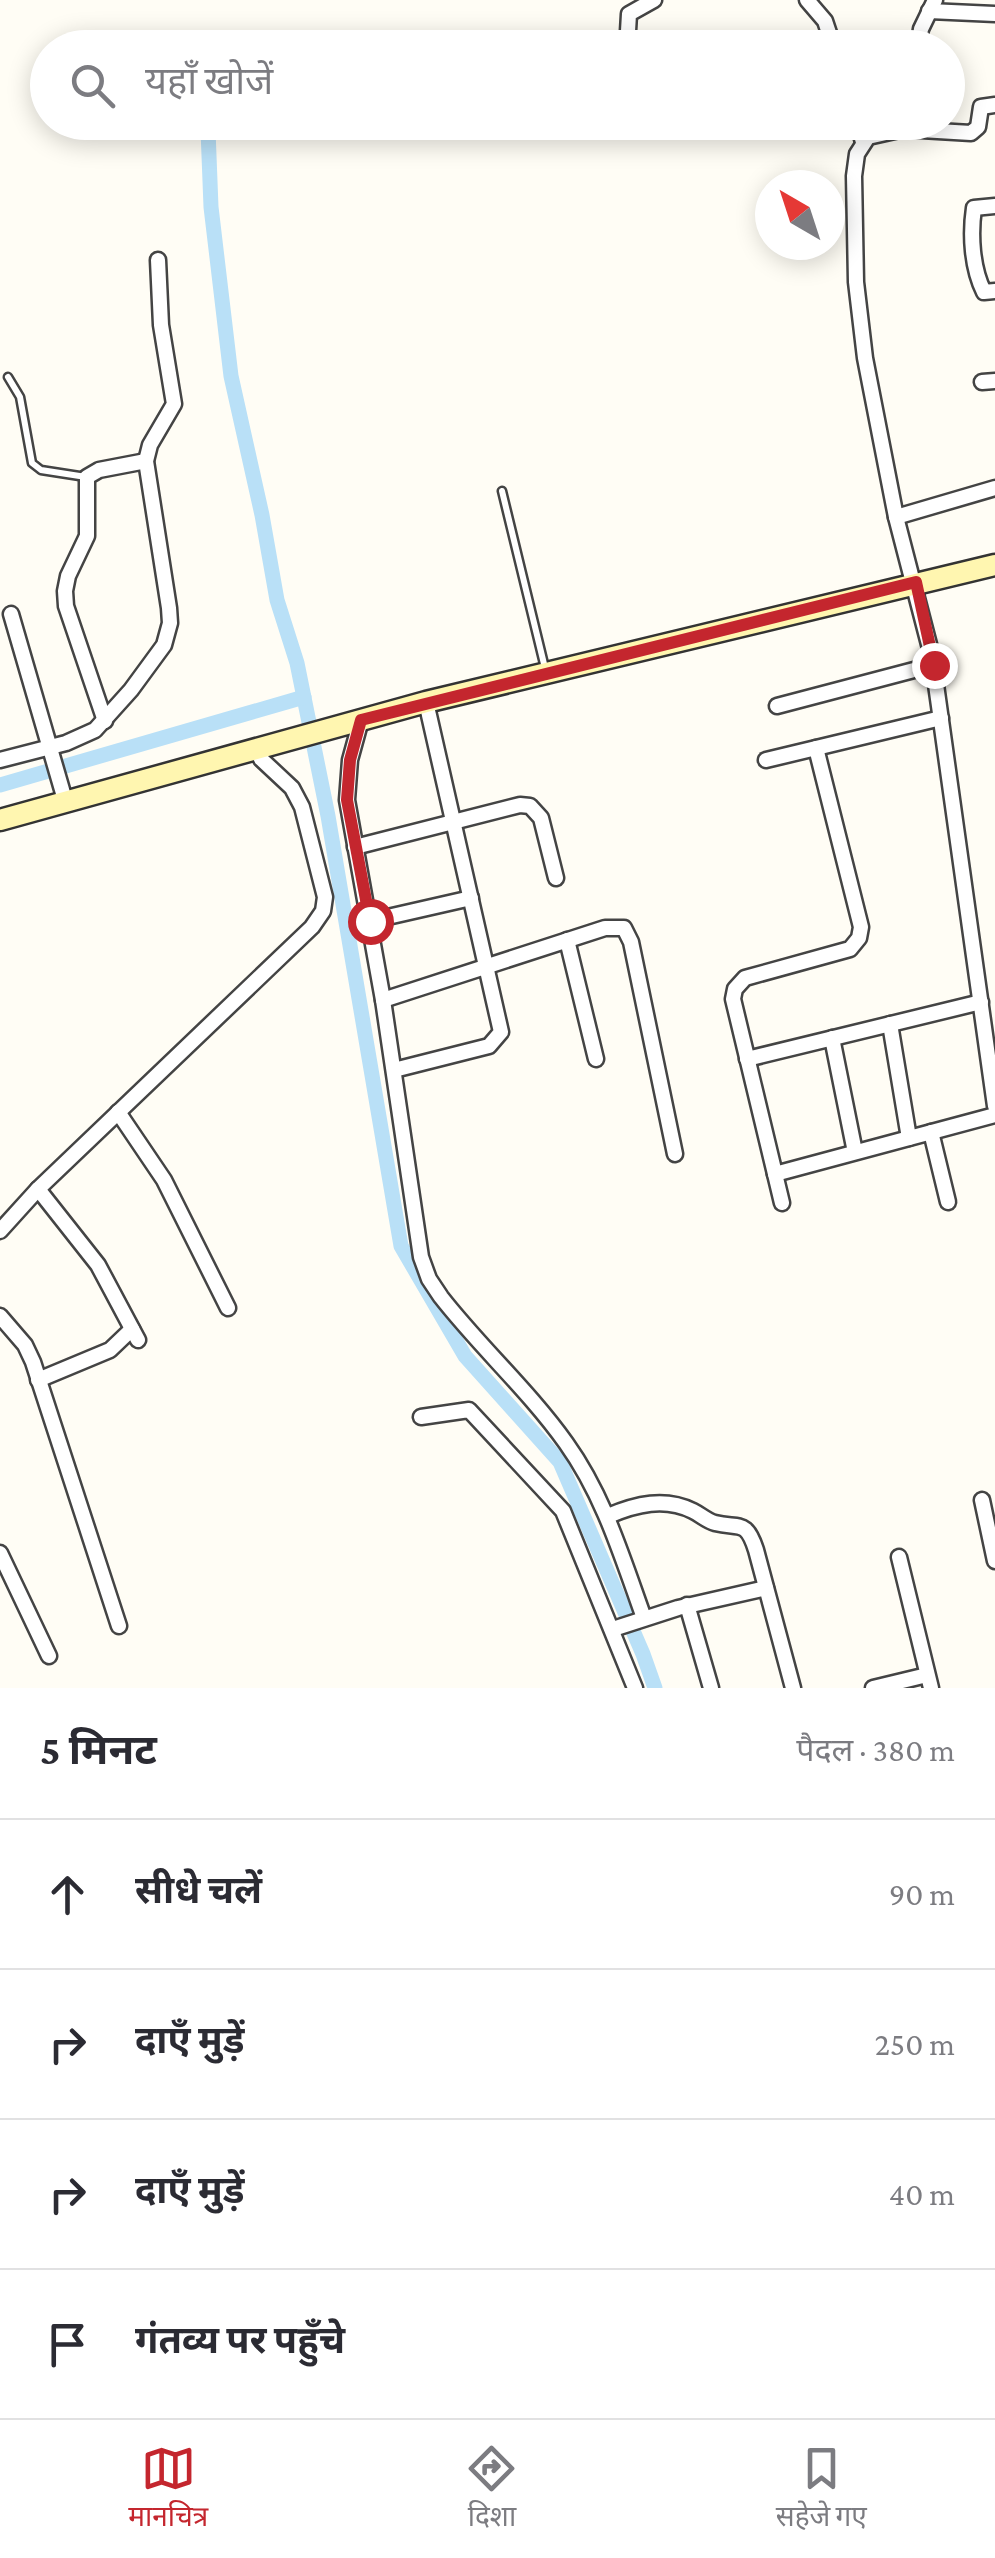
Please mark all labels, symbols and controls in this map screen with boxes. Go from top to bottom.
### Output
search box [30,30,965,140]
icon: search [65,58,120,113]
text: यहाँ खोजें [145,60,273,102]
north arrow [755,170,845,260]
route end [912,643,958,689]
route start [348,899,394,945]
text: 5 मिनट [40,1726,157,1773]
text: पैदल · 380 m [796,1732,955,1768]
icon: ahead [40,1867,95,1922]
text: सीधे चलें [135,1869,262,1911]
text: 90 m [889,1876,955,1912]
icon: right [40,2017,95,2072]
text: दाएँ मुड़ें [135,2019,244,2061]
text: 250 m [875,2026,955,2062]
icon: right [40,2167,95,2222]
text: दाएँ मुड़ें [135,2169,244,2211]
text: 40 m [889,2176,955,2212]
icon: arrive [40,2317,95,2372]
text: गंतव्य पर पहुँचे [135,2319,345,2361]
tab: मानचित्र [128,2441,208,2537]
tab: दिशा [464,2441,519,2537]
tab: सहेजे गए [776,2441,867,2537]

